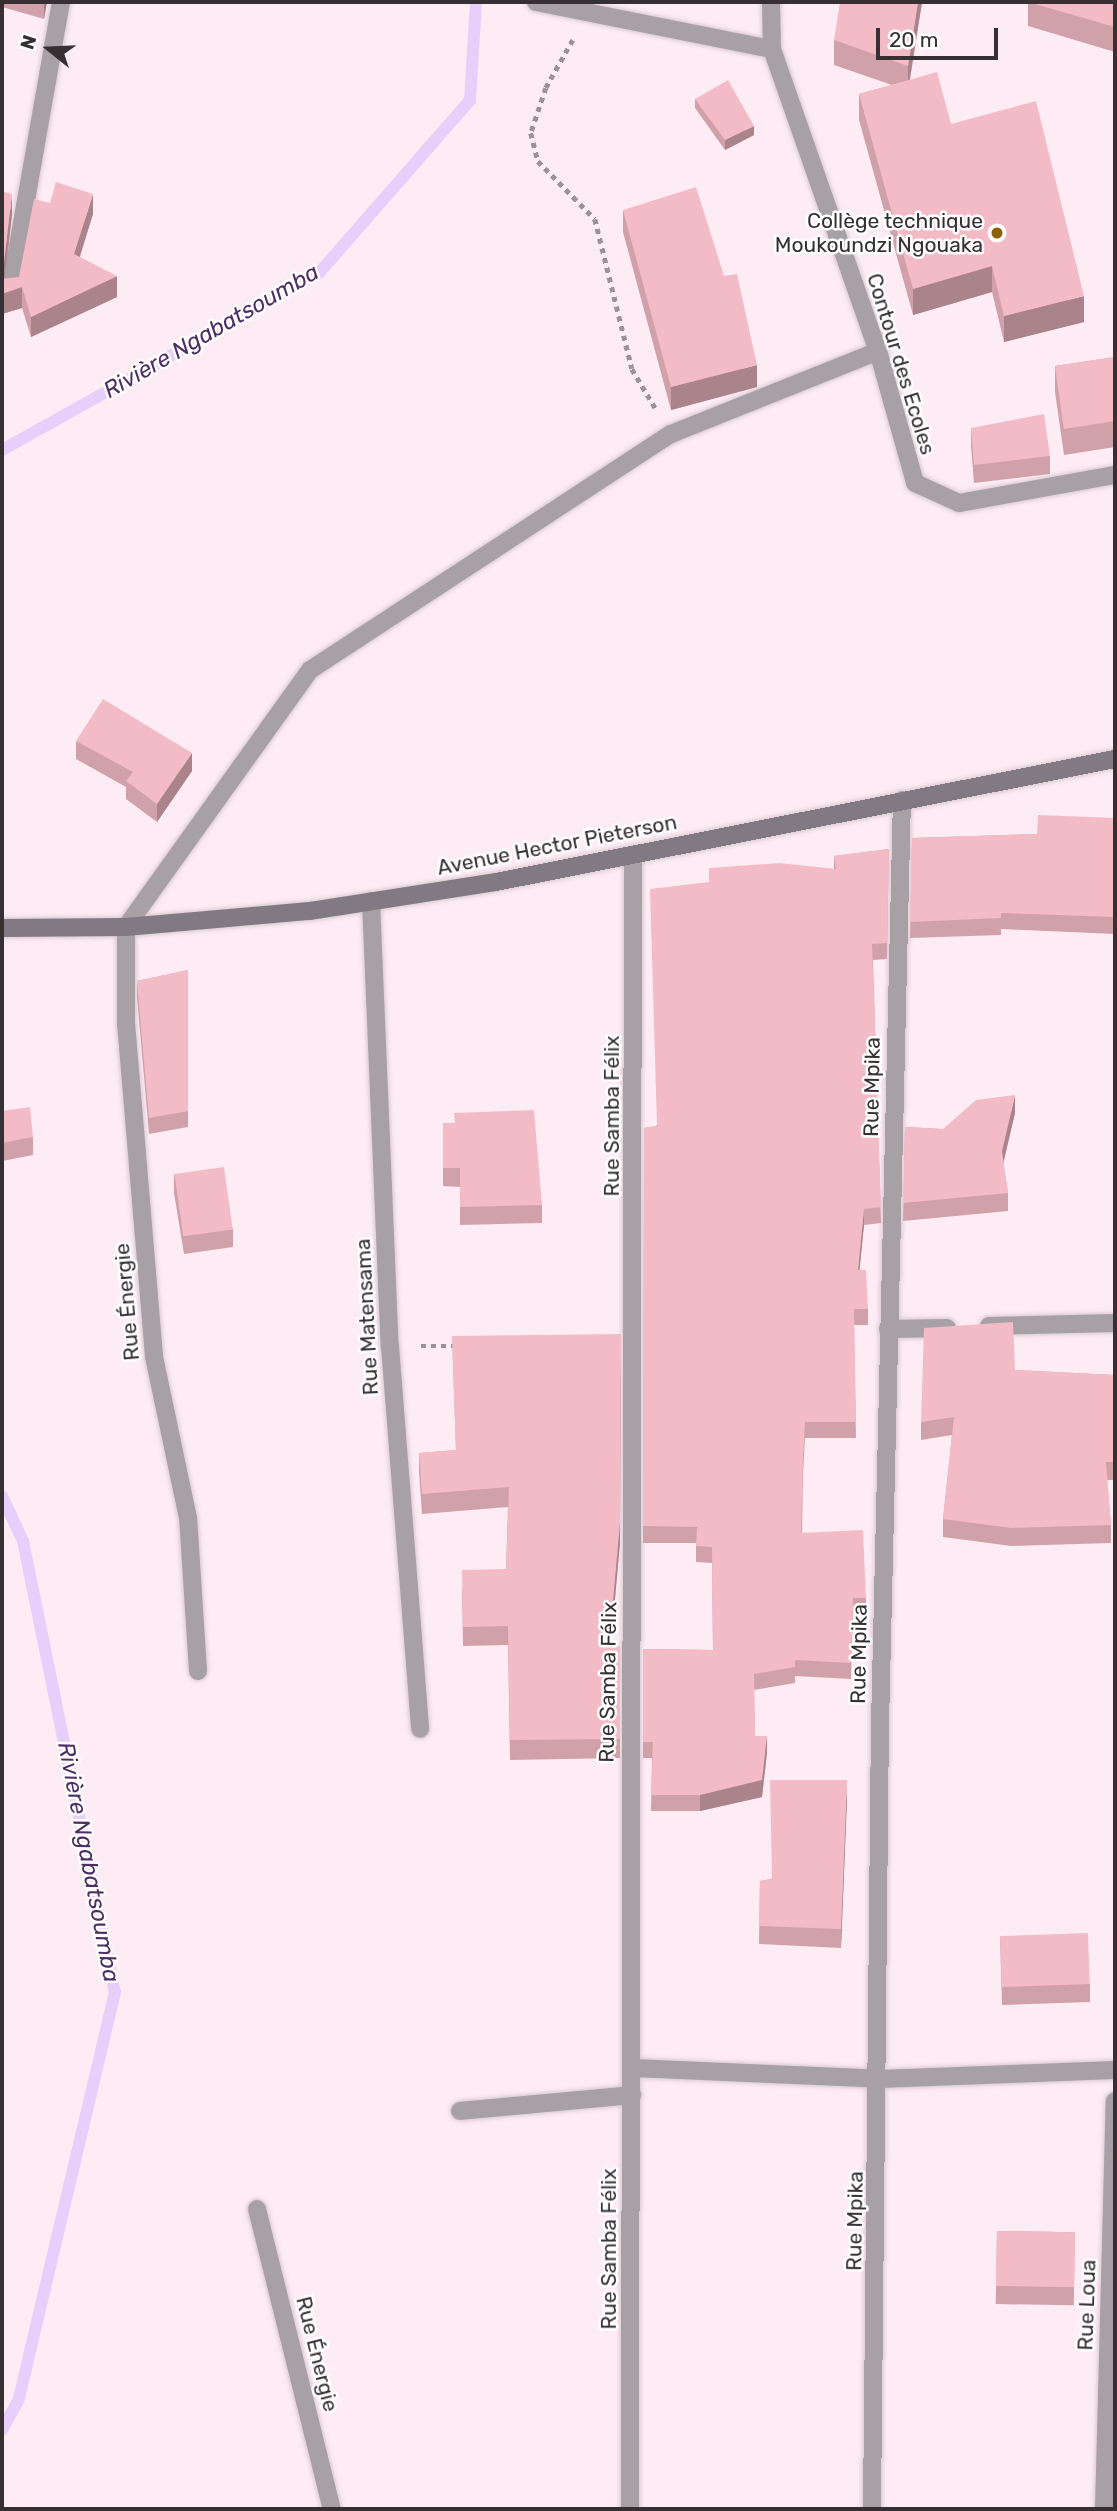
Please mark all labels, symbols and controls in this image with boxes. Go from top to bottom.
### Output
north arrow [14,14,84,84]
scale bar [879,14,1002,58]
text: 20 m [889,27,938,52]
text: N [16,32,42,52]
place label: Collège technique Moukoundzi Ngouaka [775,208,983,258]
marker: Collège technique Moukoundzi Ngouaka [989,225,1005,241]
water label: Rivière Ngabatsoumba [98,258,324,404]
street label: Contour des Ecoles [861,270,941,458]
street label: Avenue Hector Pieterson [435,809,679,881]
street label: Rue Samba Félix [599,1035,625,1197]
street label: Rue Mpika [859,1037,885,1137]
street label: Rue Matensama [350,1238,384,1396]
street label: Rue Énergie [109,1242,145,1362]
street label: Rue Samba Félix [594,1601,622,1763]
street label: Rue Mpika [846,1604,872,1704]
water label: Rivière Ngabatsoumba [52,1739,126,1985]
street label: Rue Samba Félix [596,2168,622,2330]
street label: Rue Mpika [842,2171,868,2271]
street label: Rue Loua [1073,2259,1101,2351]
street label: Rue Énergie [291,2294,343,2414]

